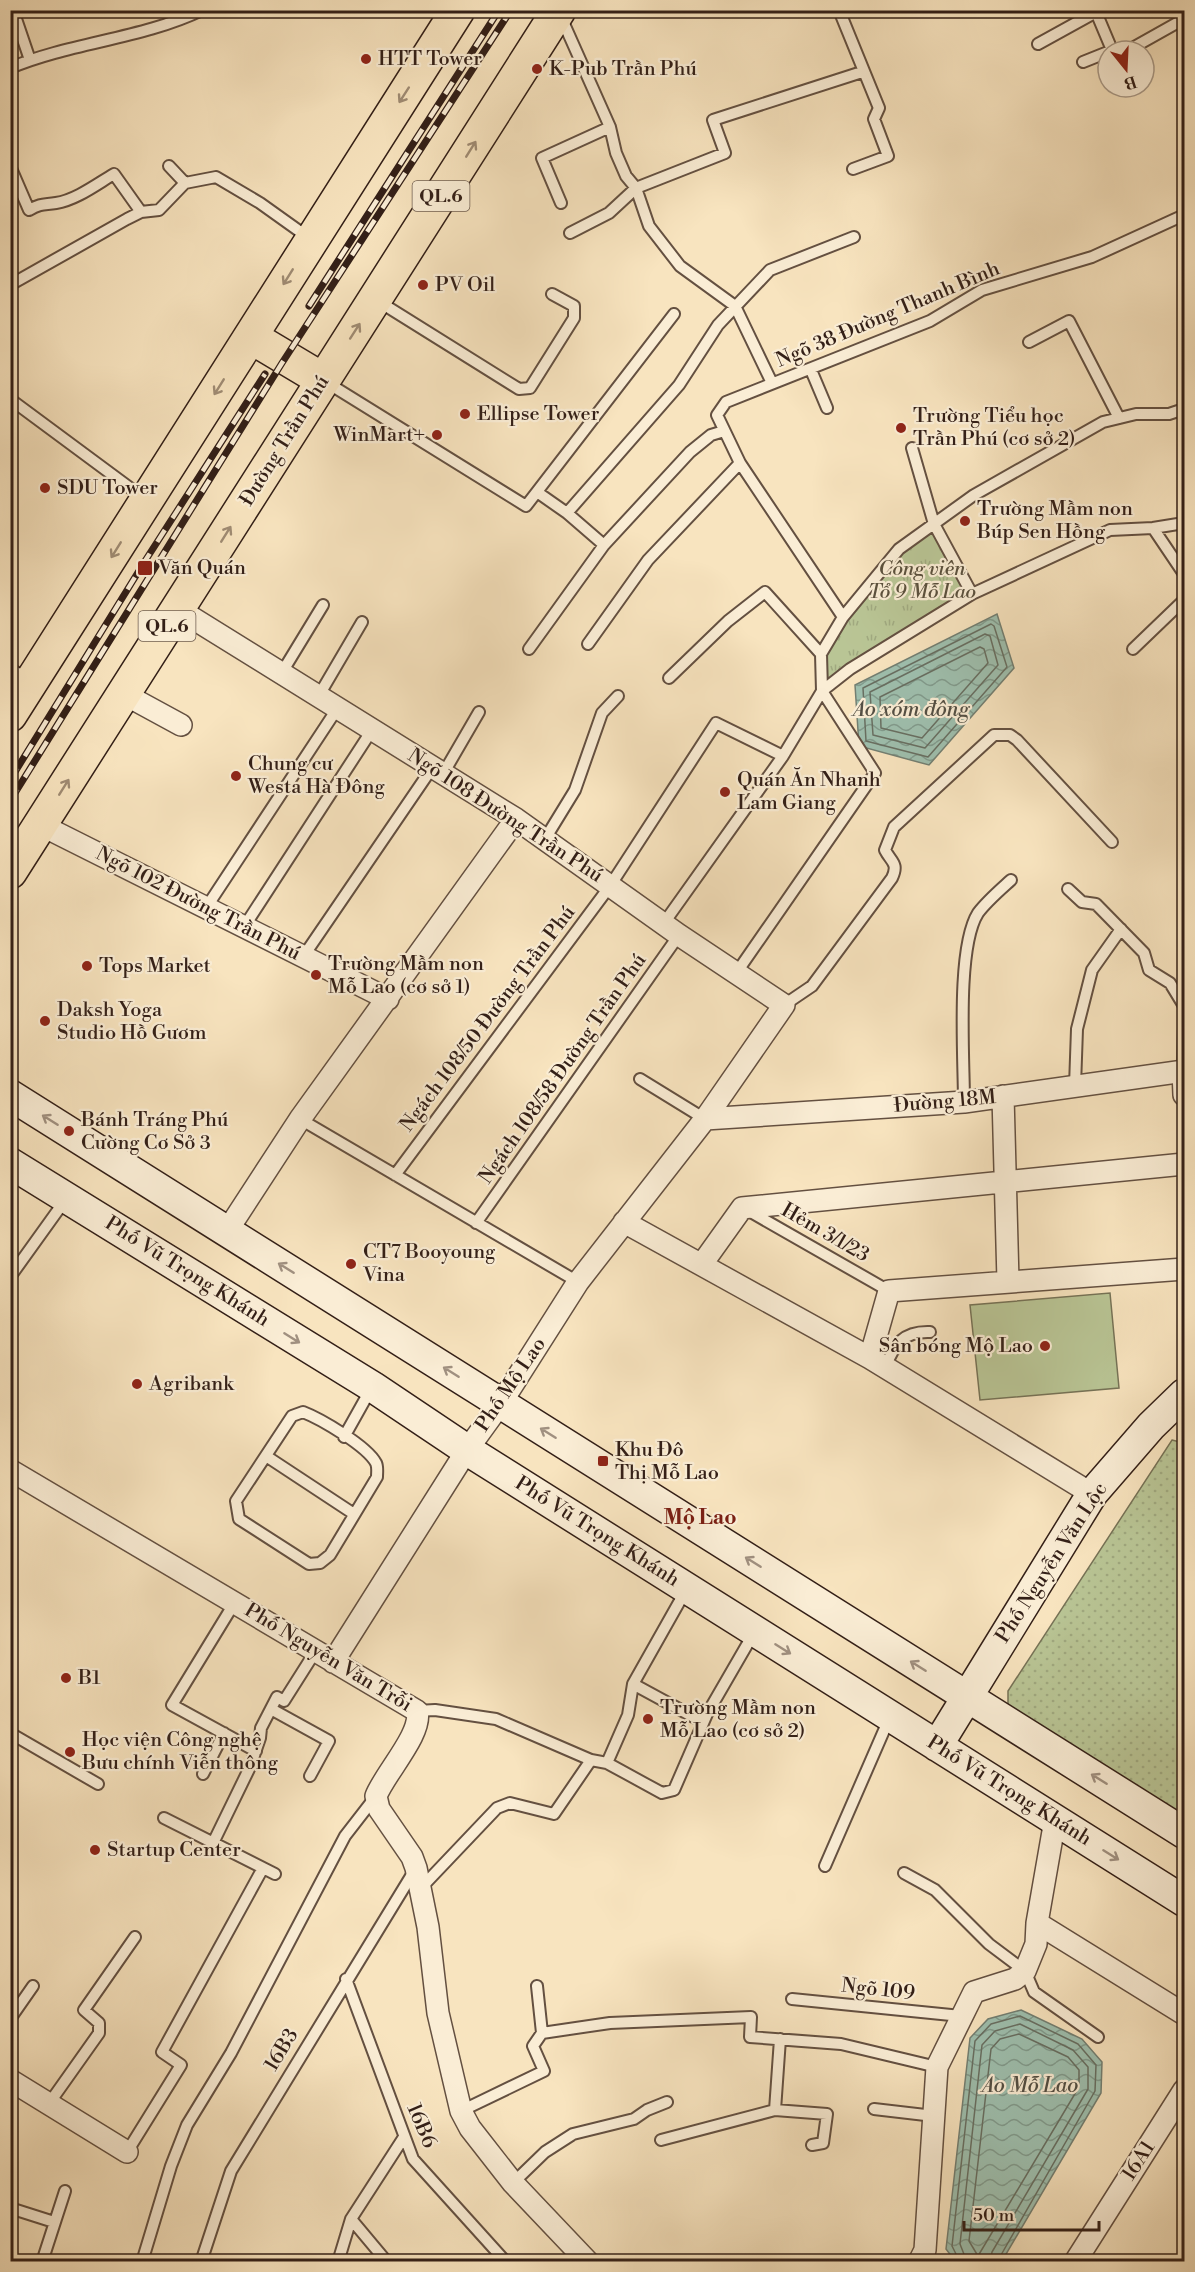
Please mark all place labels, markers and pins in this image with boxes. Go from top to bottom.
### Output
place label: HTT Tower [378,47,482,72]
marker: HTT Tower [359,52,373,66]
place label: K-Pub Trần Phú [549,57,697,82]
marker: K-Pub Trần Phú [530,62,544,76]
place label: PV Oil [435,273,495,298]
marker: PV Oil [416,278,430,292]
place label: Ellipse Tower [477,402,600,427]
place label: Trường Tiểu học Trần Phú (cơ sở 2) [913,404,1075,452]
marker: Ellipse Tower [458,407,472,421]
marker: Trường Tiểu học Trần Phú (cơ sở 2) [894,421,908,435]
place label: WinMart+ [332,423,425,448]
marker: WinMart+ [430,428,444,442]
place label: SDU Tower [57,476,158,501]
marker: SDU Tower [38,481,52,495]
place label: Trường Mầm non Búp Sen Hồng [976,497,1133,545]
marker: Trường Mầm non Búp Sen Hồng [958,514,972,528]
place label: Văn Quán [157,556,246,581]
marker: Văn Quán [136,559,154,577]
place label: Chung cư Westa Hà Đông [247,752,385,800]
place label: Quán Ăn Nhanh Lam Giang [737,767,881,816]
marker: Chung cư Westa Hà Đông [229,769,243,783]
marker: Quán Ăn Nhanh Lam Giang [718,785,732,799]
place label: Trường Mầm non Mỗ Lao (cơ sở 1) [328,952,484,1000]
place label: Tops Market [99,954,211,979]
marker: Tops Market [80,959,94,973]
marker: Trường Mầm non Mỗ Lao (cơ sở 1) [309,968,323,982]
place label: Daksh Yoga Studio Hồ Gươm [57,998,207,1046]
marker: Daksh Yoga Studio Hồ Gươm [38,1014,52,1028]
place label: Bánh Tráng Phú Cường Cơ Sở 3 [80,1108,229,1156]
marker: Bánh Tráng Phú Cường Cơ Sở 3 [62,1124,76,1138]
place label: CT7 Booyoung Vina [362,1240,496,1288]
marker: CT7 Booyoung Vina [344,1257,358,1271]
place label: Sân bóng Mộ Lao [879,1334,1033,1359]
marker: Sân bóng Mộ Lao [1038,1339,1052,1353]
place label: Agribank [148,1372,235,1397]
marker: Agribank [130,1377,144,1391]
place label: Khu Đô Thị Mỗ Lao [615,1438,719,1486]
marker: Khu Đô Thị Mỗ Lao [596,1454,610,1468]
place label: B1 [77,1666,101,1691]
marker: B1 [59,1671,73,1685]
place label: Trường Mầm non Mỗ Lao (cơ sở 2) [660,1696,816,1744]
marker: Trường Mầm non Mỗ Lao (cơ sở 2) [641,1712,655,1726]
place label: Học viện Công nghệ Bưu chính Viễn thông [81,1728,279,1776]
marker: Học viện Công nghệ Bưu chính Viễn thông [63,1745,77,1759]
place label: Startup Center [107,1838,241,1863]
marker: Startup Center [88,1843,102,1857]

